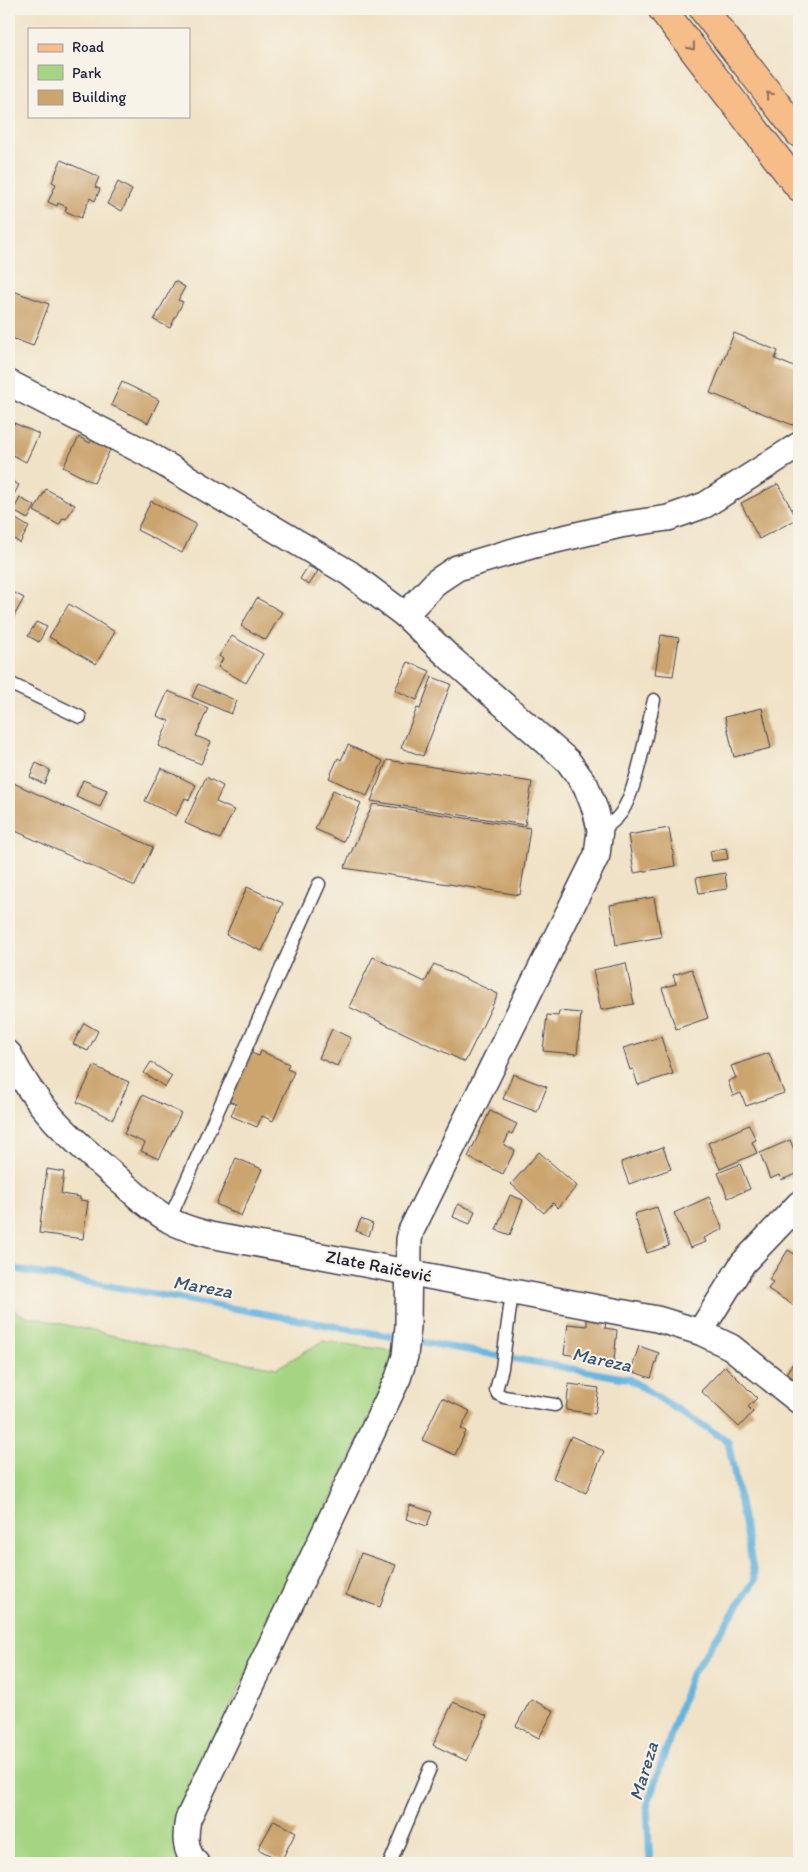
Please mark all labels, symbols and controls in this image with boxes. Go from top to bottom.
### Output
legend [28,28,190,118]
text: Road [72,38,105,56]
one-way arrow [686,41,694,50]
text: Park [72,64,102,82]
text: Building [72,88,126,106]
one-way arrow [767,92,775,101]
street label: Zlate Raičević [324,1245,434,1287]
water label: Mareza [171,1270,235,1303]
water label: Mareza [570,1342,634,1377]
water label: Mareza [624,1739,663,1803]

